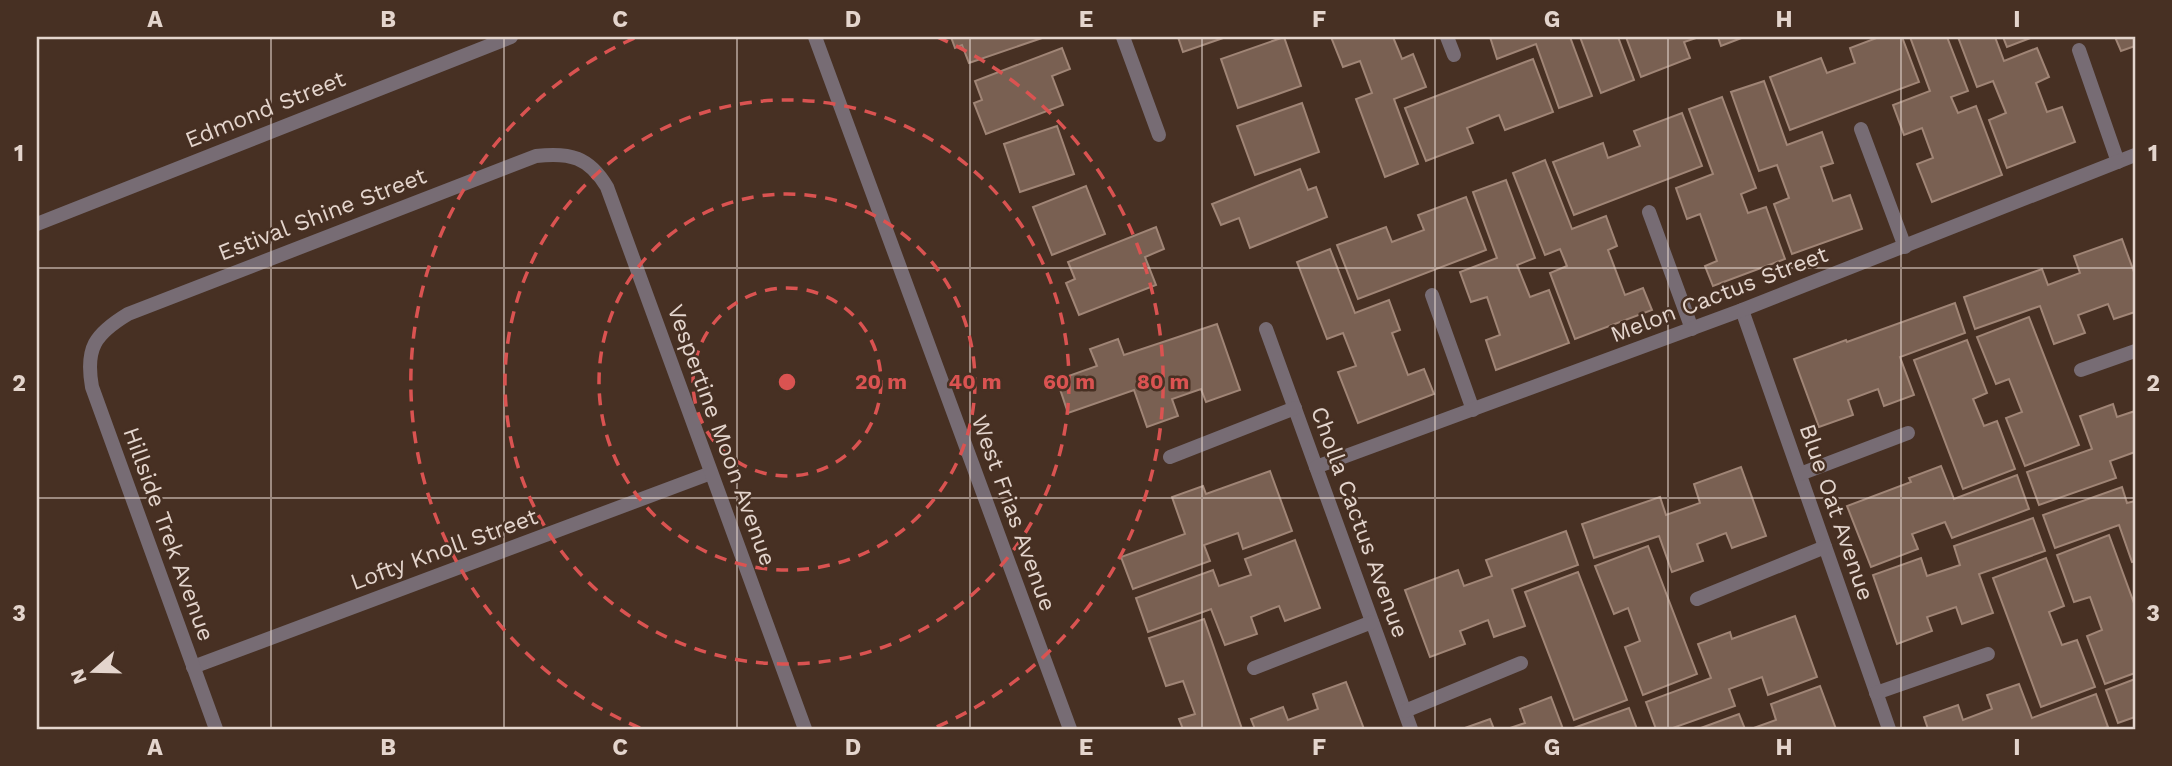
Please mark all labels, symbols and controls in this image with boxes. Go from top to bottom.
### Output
text: A [147,6,163,33]
text: B [380,6,396,33]
text: C [612,6,628,33]
text: D [845,6,861,33]
text: E [1079,6,1093,33]
text: F [1312,6,1326,33]
text: G [1544,6,1560,33]
text: H [1775,6,1793,33]
text: I [2013,6,2021,33]
street label: Edmond Street [181,65,349,154]
text: 1 [14,140,24,167]
text: 1 [2148,140,2158,167]
street label: Estival Shine Street [214,162,431,267]
street label: Melon Cactus Street [1607,240,1832,348]
street label: Vespertine Moon Avenue [662,301,781,570]
text: 20 m [855,369,907,394]
text: 40 m [949,369,1001,394]
text: 60 m [1043,369,1095,394]
text: 80 m [1137,369,1189,394]
text: 2 [12,370,26,397]
centre of rings [775,370,799,394]
text: 2 [2146,370,2160,397]
street label: Cholla Cactus Avenue [1305,403,1414,641]
street label: West Frias Avenue [966,412,1061,615]
street label: Blue Oat Avenue [1794,420,1879,604]
street label: Hillside Trek Avenue [117,424,220,645]
street label: Lofty Knoll Street [347,503,542,596]
text: 3 [12,600,26,627]
text: 3 [2146,600,2160,627]
north arrow [60,636,130,706]
text: N [65,666,92,687]
text: A [147,734,163,761]
text: B [380,734,396,761]
text: C [612,734,628,761]
text: D [845,734,861,761]
text: E [1079,734,1093,761]
text: F [1312,734,1326,761]
text: G [1544,734,1560,761]
text: H [1775,734,1793,761]
text: I [2013,734,2021,761]

